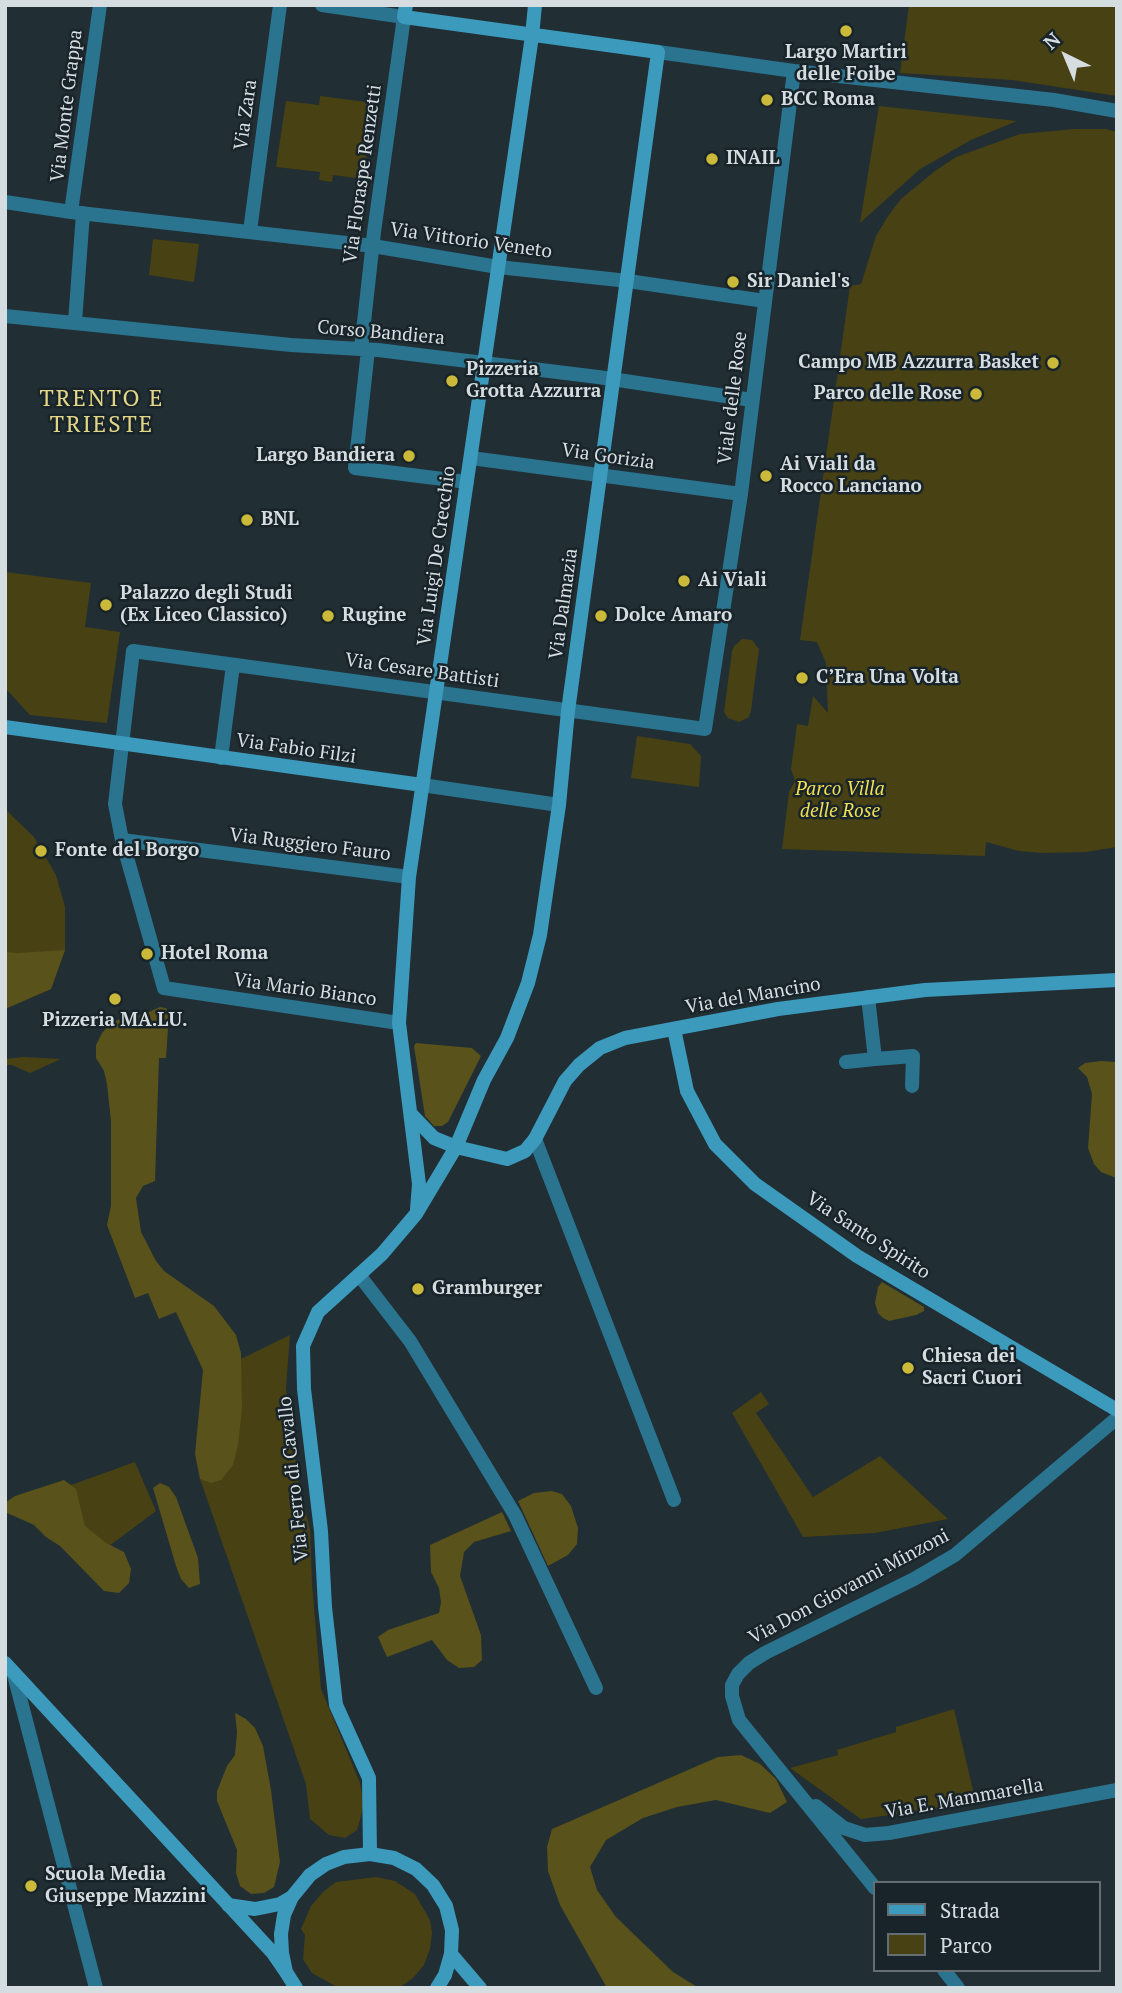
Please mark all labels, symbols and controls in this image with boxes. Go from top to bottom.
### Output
north arrow [1031,21,1101,91]
marker: Largo Martiri delle Foibe [838,23,854,39]
text: N [1038,26,1065,54]
street label: Via Monte Grappa [46,28,88,184]
place label: Largo Martiri delle Foibe [785,42,907,86]
street label: Via Zara [230,78,262,152]
street label: Via Floraspe Renzetti [339,83,387,265]
place label: BCC Roma [781,89,875,111]
marker: BCC Roma [759,92,775,108]
place label: INAIL [726,148,779,170]
marker: INAIL [704,151,720,167]
street label: Via Vittorio Veneto [388,218,554,264]
place label: Sir Daniel's [747,271,850,293]
marker: Sir Daniel's [725,274,741,290]
street label: Corso Bandiera [316,316,446,350]
street label: Viale delle Rose [714,330,752,466]
place label: Campo MB Azzurra Basket [798,352,1039,374]
marker: Campo MB Azzurra Basket [1045,355,1061,371]
place label: Pizzeria Grotta Azzurra [466,359,601,403]
marker: Pizzeria Grotta Azzurra [444,373,460,389]
place label: Parco delle Rose [813,383,962,405]
district label: TRENTO E TRIESTE [41,385,163,439]
marker: Parco delle Rose [968,386,984,402]
street label: Via Gorizia [560,439,656,475]
place label: Largo Bandiera [256,445,395,467]
marker: Largo Bandiera [401,448,417,464]
place label: Ai Viali da Rocco Lanciano [780,454,922,498]
street label: Via Luigi De Crecchio [413,464,461,648]
marker: Ai Viali da Rocco Lanciano [758,468,774,484]
place label: BNL [261,509,299,531]
marker: BNL [239,512,255,528]
street label: Via Dalmazia [545,547,583,661]
place label: Ai Viali [698,570,767,592]
marker: Ai Viali [676,573,692,589]
place label: Palazzo degli Studi (Ex Liceo Classico) [120,583,293,627]
marker: Palazzo degli Studi (Ex Liceo Classico) [98,597,114,613]
place label: Rugine [342,605,407,627]
place label: Dolce Amaro [615,605,732,627]
marker: Rugine [320,608,336,624]
marker: Dolce Amaro [593,608,609,624]
street label: Via Cesare Battisti [343,649,501,693]
place label: C’Era Una Volta [816,667,959,689]
marker: C’Era Una Volta [794,670,810,686]
street label: Via Fabio Filzi [235,729,357,769]
park label: Parco Villa delle Rose [795,779,885,823]
street label: Via Ruggiero Fauro [228,824,392,866]
place label: Fonte del Borgo [55,840,199,862]
marker: Fonte del Borgo [33,843,49,859]
place label: Hotel Roma [161,943,268,965]
marker: Hotel Roma [139,946,155,962]
street label: Via Mario Bianco [232,969,378,1011]
street label: Via del Mancino [684,973,822,1019]
marker: Pizzeria MA.LU. [107,991,123,1007]
place label: Pizzeria MA.LU. [42,1010,188,1032]
street label: Via Santo Spirito [802,1187,934,1285]
place label: Gramburger [432,1278,542,1300]
marker: Gramburger [410,1281,426,1297]
place label: Chiesa dei Sacri Cuori [922,1346,1022,1390]
marker: Chiesa dei Sacri Cuori [900,1360,916,1376]
street label: Via Ferro di Cavallo [274,1395,314,1563]
street label: Via Don Giovanni Minzoni [745,1524,953,1650]
street label: Via E. Mammarella [883,1774,1045,1824]
place label: Scuola Media Giuseppe Mazzini [45,1864,206,1908]
marker: Scuola Media Giuseppe Mazzini [23,1878,39,1894]
legend [874,1881,1101,1972]
text: Strada [940,1896,1000,1924]
text: Parco [940,1931,992,1959]

